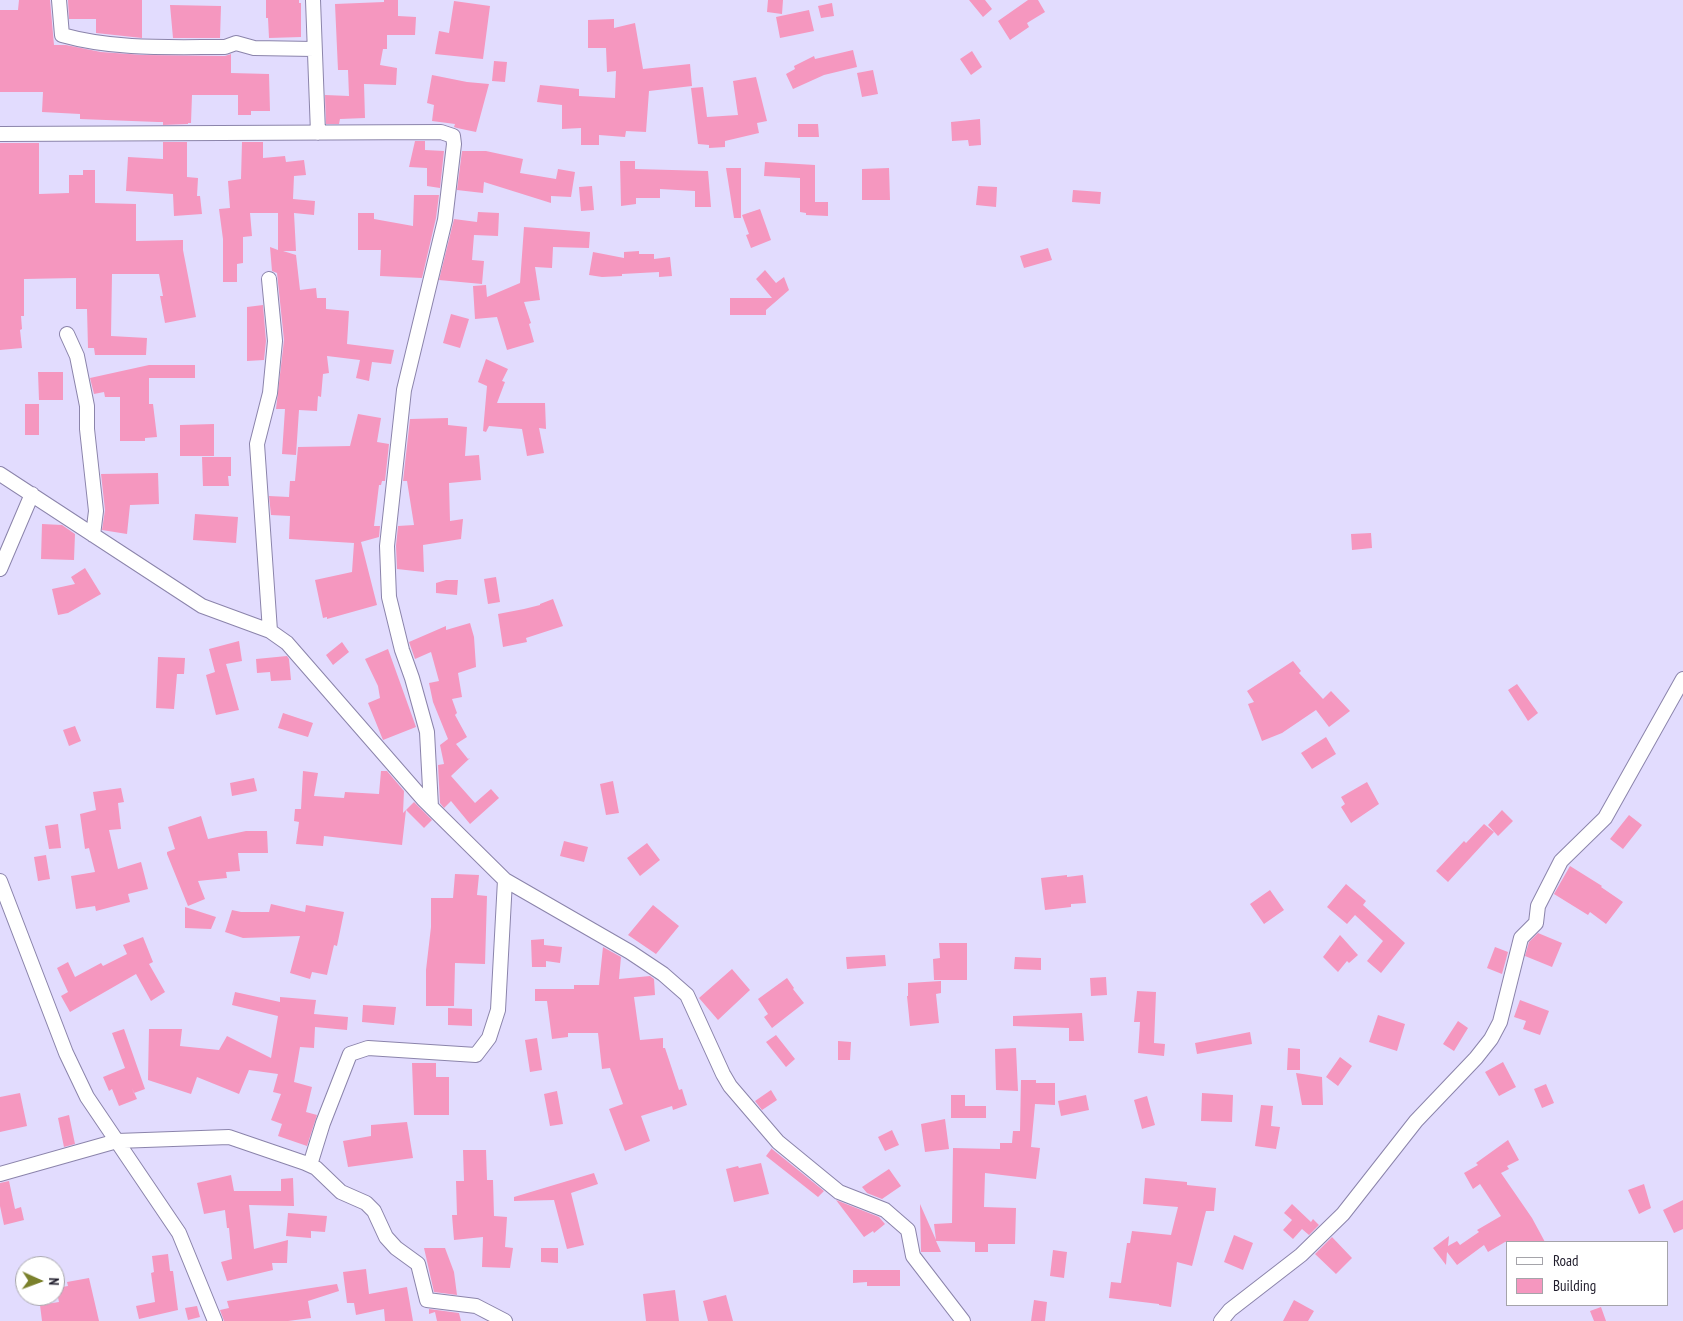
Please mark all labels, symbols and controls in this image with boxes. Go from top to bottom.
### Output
legend [1506,1241,1668,1306]
text: Road [1553,1251,1579,1270]
north arrow [15,1256,65,1306]
text: Building [1553,1276,1596,1295]
text: N [45,1277,63,1286]

